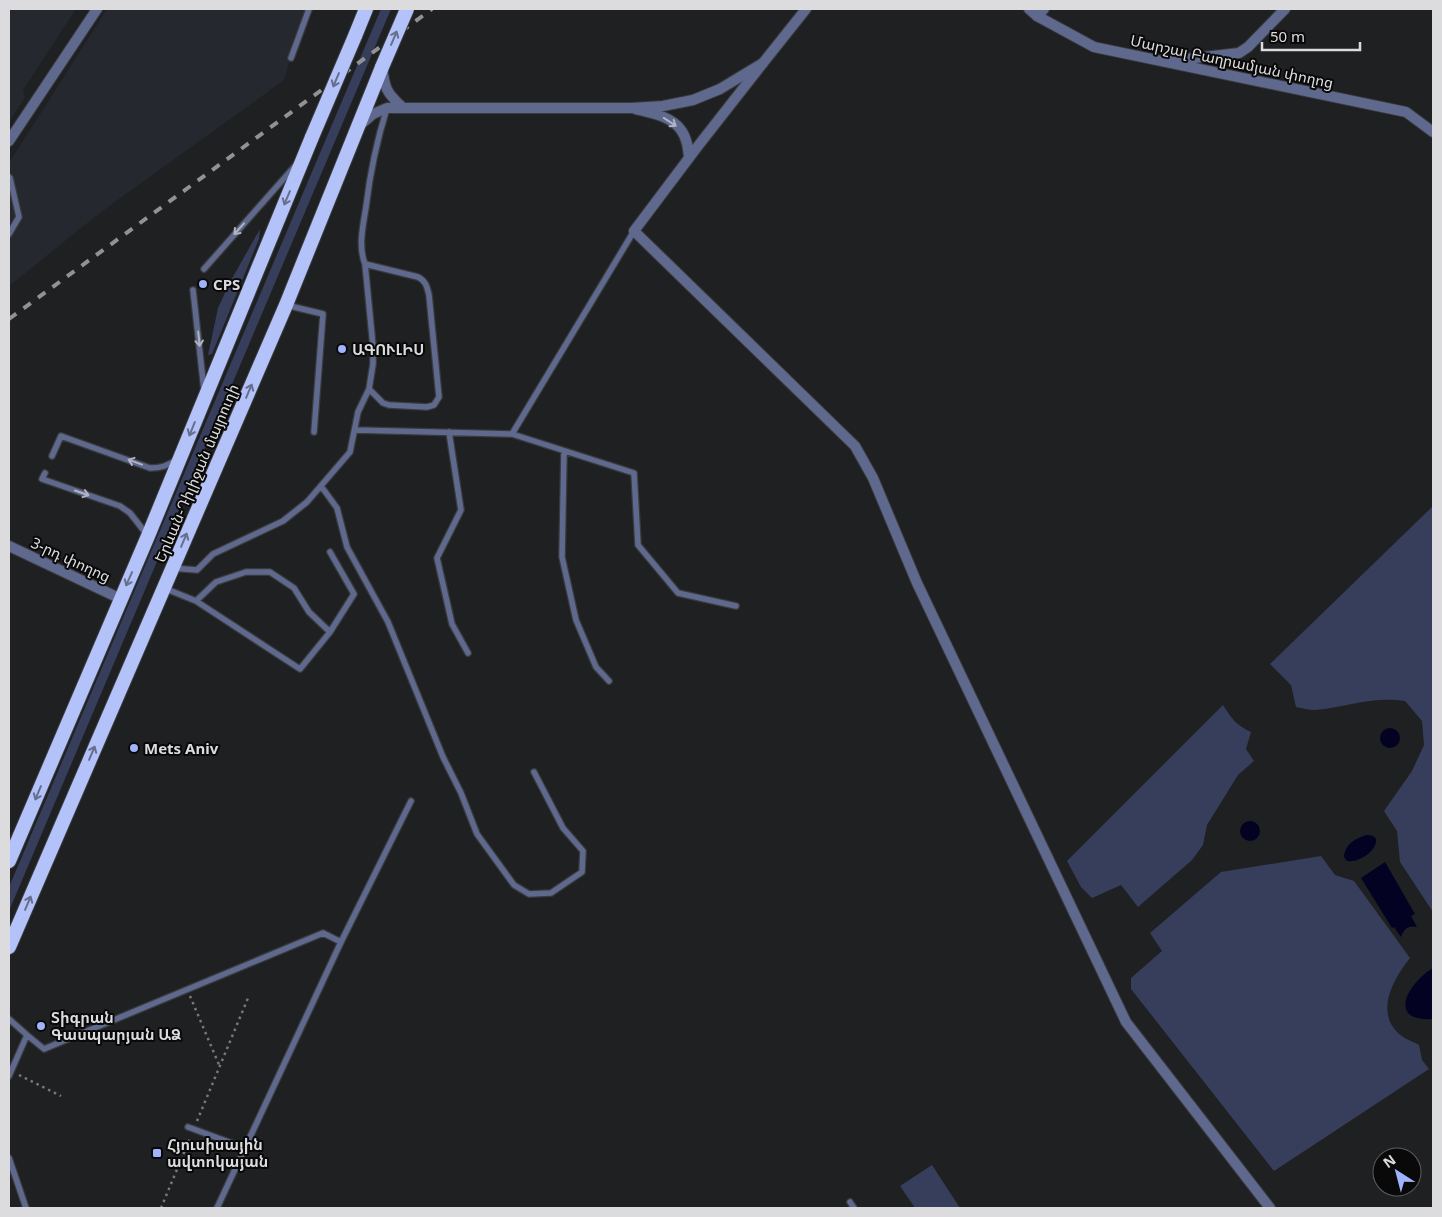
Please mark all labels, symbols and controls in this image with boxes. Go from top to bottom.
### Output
scale bar [1262,20,1360,52]
text: 50 m [1270,26,1305,46]
street label: Մարշալ Բաղրամյան փողոց [1129,30,1335,92]
one-way arrow [390,31,400,46]
one-way arrow [331,72,340,88]
one-way arrow [663,117,677,127]
one-way arrow [282,190,292,205]
one-way arrow [233,223,245,236]
place label: CPS [213,274,240,294]
marker: CPS [197,278,209,290]
one-way arrow [194,330,204,346]
place label: ԱԳՈՒԼԻՍ [352,339,424,359]
marker: ԱԳՈՒԼԻՍ [336,343,348,355]
street label: Երևան-Դիլիջան մայրուղի [149,381,243,565]
one-way arrow [244,384,254,399]
one-way arrow [187,421,196,436]
one-way arrow [128,457,143,466]
one-way arrow [74,488,90,498]
street label: 3-րդ փողոց [28,532,114,586]
one-way arrow [180,533,190,548]
one-way arrow [124,571,134,586]
place label: Mets Aniv [144,738,219,758]
marker: Mets Aniv [128,742,140,754]
one-way arrow [89,746,98,761]
one-way arrow [32,785,42,800]
one-way arrow [24,896,34,911]
place label: Տիգրան Գասպարյան ԱՁ [51,1007,181,1044]
marker: Տիգրան Գասպարյան ԱՁ [35,1020,47,1032]
place label: Հյուսիսային ավտոկայան [167,1134,268,1171]
marker: Հյուսիսային ավտոկայան [151,1147,163,1159]
north arrow [1372,1147,1422,1197]
text: N [1379,1150,1399,1172]

